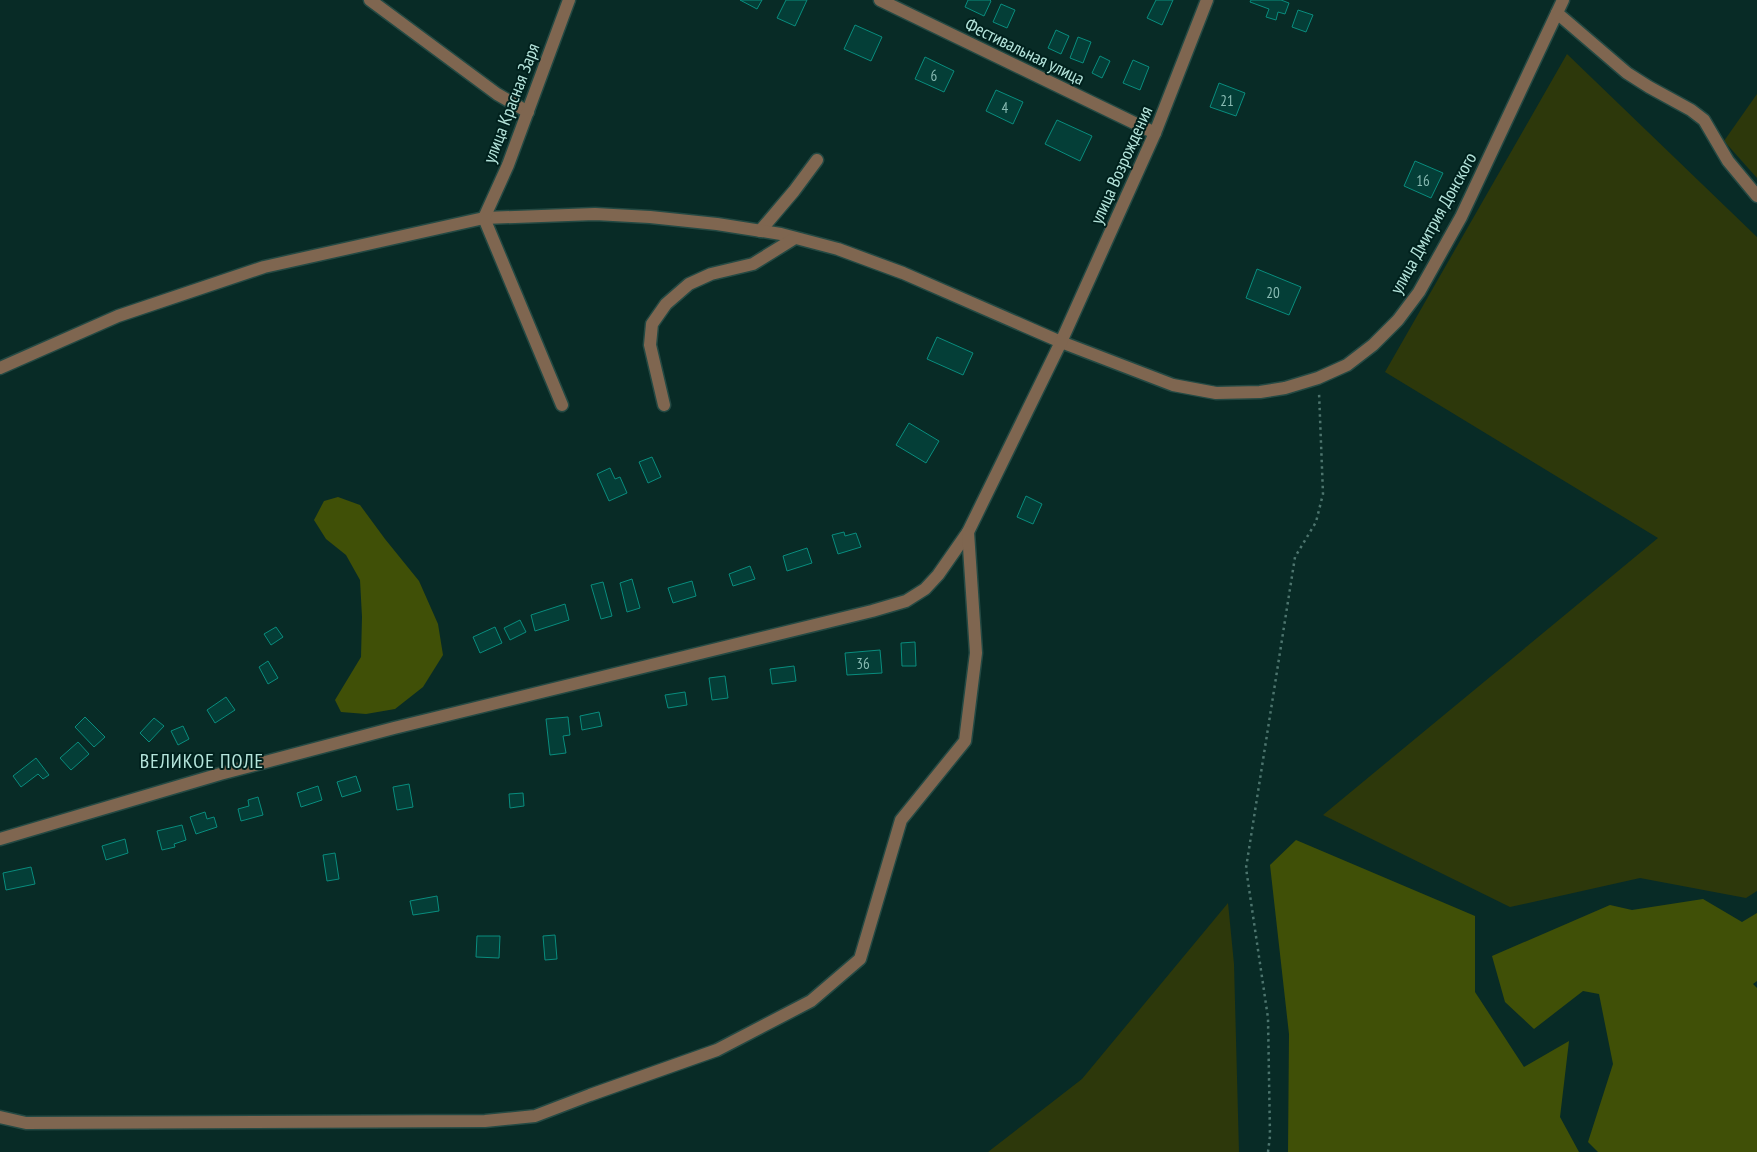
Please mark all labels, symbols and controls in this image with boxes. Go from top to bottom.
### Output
street label: Фестивальная улица [962,12,1088,90]
street label: улица Красная Заря [478,40,544,166]
house number: 6 [931,66,938,85]
house number: 21 [1220,91,1234,110]
house number: 4 [1002,98,1009,117]
street label: улица Возрождения [1085,102,1157,228]
street label: улица Дмитрия Донского [1385,148,1482,298]
house number: 16 [1416,171,1430,190]
house number: 20 [1266,283,1280,302]
house number: 36 [856,654,870,673]
district label: ВЕЛИКОЕ ПОЛЕ [140,748,264,774]

